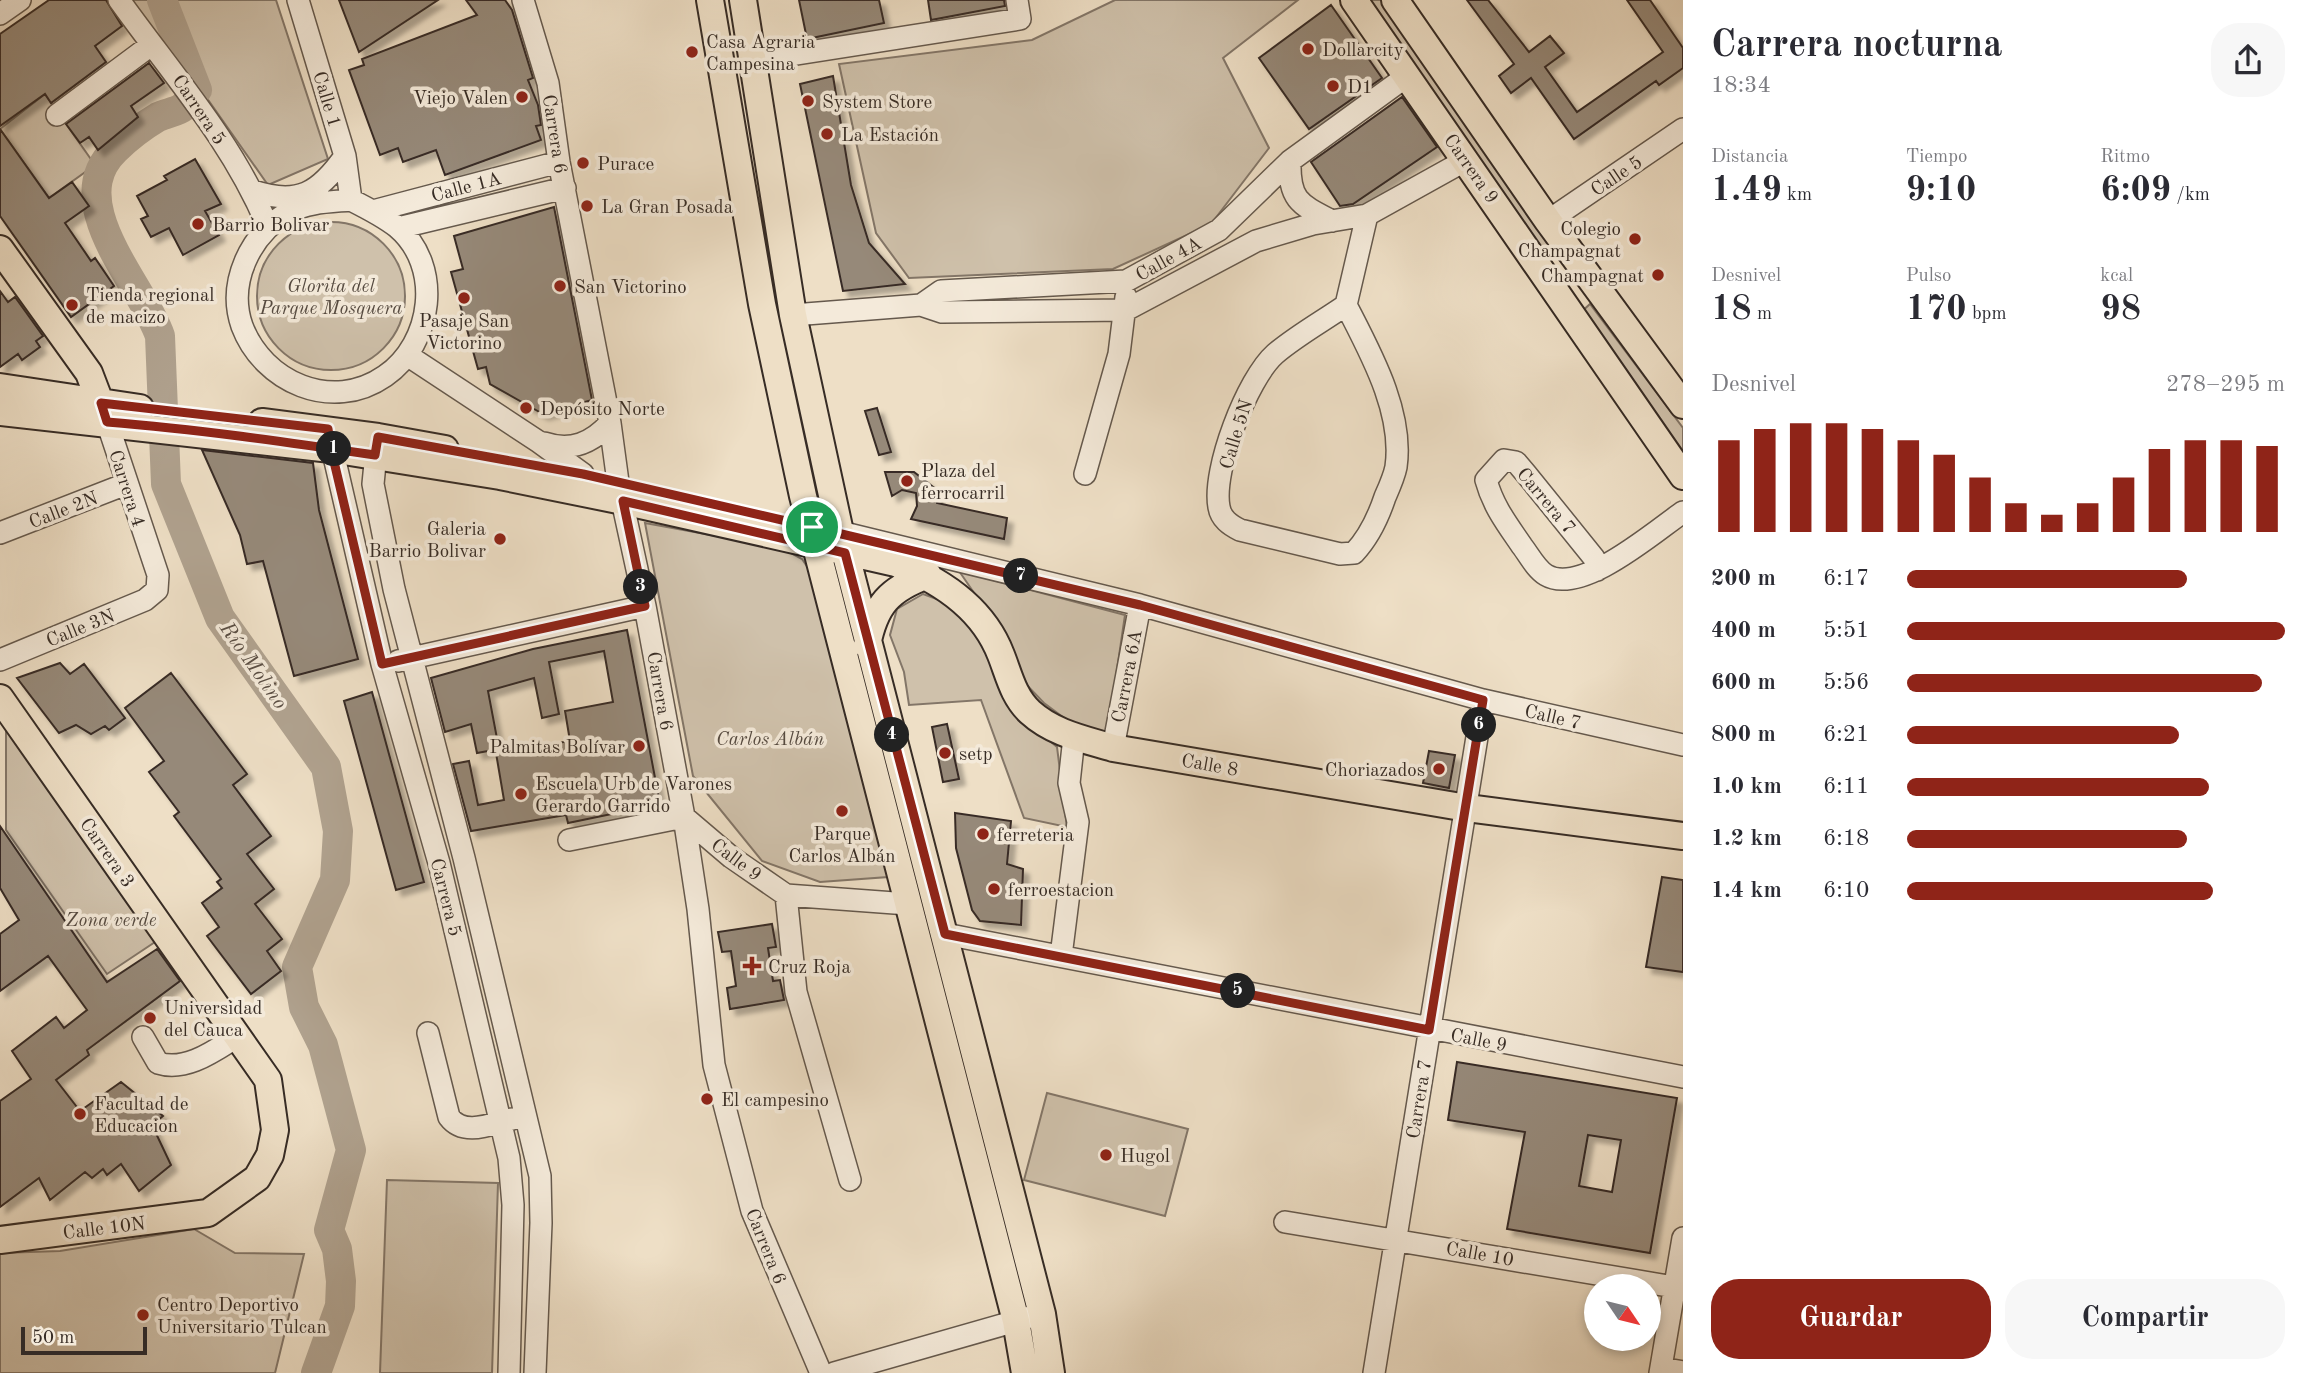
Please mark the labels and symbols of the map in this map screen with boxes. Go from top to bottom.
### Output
place label: Casa Agraria Campesina [706,34,816,75]
marker: Dollarcity [1300,41,1316,57]
place label: Dollarcity [1322,42,1404,61]
marker: Casa Agraria Campesina [684,44,700,60]
street label: Calle 1 [308,69,343,130]
street label: Carrera 5 [168,72,228,149]
marker: D1 [1325,78,1341,94]
place label: D1 [1347,79,1373,98]
marker: Viejo Valen [514,89,530,105]
place label: Viejo Valen [413,90,508,109]
street label: Carrera 6 [538,93,569,175]
marker: System Store [800,93,816,109]
place label: System Store [822,94,932,113]
marker: La Estación [819,126,835,142]
place label: La Estación [841,127,939,146]
street label: Carrera 9 [1439,131,1501,208]
street label: Calle 5 [1588,153,1647,201]
marker: Purace [575,155,591,171]
place label: Purace [597,156,654,175]
street label: Calle 1A [429,170,504,207]
marker: La Gran Posada [579,198,595,214]
place label: La Gran Posada [601,199,734,218]
marker: Barrio Bolivar [190,216,206,232]
place label: Barrio Bolivar [212,217,330,236]
place label: Colegio Champagnat [1518,221,1621,262]
marker: Colegio Champagnat [1627,231,1643,247]
street label: Calle 4A [1133,234,1206,286]
marker: Champagnat [1650,267,1666,283]
place label: Champagnat [1541,268,1644,287]
park label: Glorita del Parque Mosquera [259,278,402,319]
marker: San Victorino [552,278,568,294]
place label: San Victorino [574,279,687,298]
place label: Tienda regional de macizo [86,287,214,328]
marker: Pasaje San Victorino [456,290,472,306]
marker: Tienda regional de macizo [64,297,80,313]
place label: Pasaje San Victorino [419,313,509,354]
street label: Calle 5N [1218,397,1257,472]
marker: Depósito Norte [518,400,534,416]
place label: Depósito Norte [540,401,665,420]
pin: 1 [316,432,352,466]
street label: Carrera 4 [104,448,147,530]
place label: Plaza del ferrocarril [921,463,1005,504]
street label: Carrera 7 [1512,465,1578,538]
marker: Plaza del ferrocarril [899,473,915,489]
street label: Calle 2N [27,489,101,533]
pin [782,497,842,557]
place label: Galeria Barrio Bolivar [369,521,487,562]
marker: Galeria Barrio Bolivar [492,531,508,547]
pin: 7 [1004,558,1038,594]
pin: 3 [624,570,658,604]
street label: Calle 3N [44,607,118,652]
water label: Río Molino [215,618,290,713]
street label: Carrera 6A [1110,628,1147,725]
street label: Carrera 6 [642,650,675,732]
street label: Calle 7 [1522,703,1583,734]
pin: 6 [1462,708,1496,742]
pin: 4 [874,718,910,752]
park label: Carlos Albán [716,731,824,750]
marker: Palmitas Bolívar [631,738,647,754]
place label: Palmitas Bolívar [489,739,625,758]
marker: setp [937,745,953,761]
place label: setp [959,746,992,765]
street label: Calle 8 [1180,752,1240,781]
marker: Choriazados [1431,761,1447,777]
place label: Choriazados [1325,762,1425,781]
place label: Escuela Urb de Varones Gerardo Garrido [535,776,732,817]
marker: Escuela Urb de Varones Gerardo Garrido [513,786,529,802]
marker: Parque Carlos Albán [834,803,850,819]
street label: Carrera 3 [75,815,137,892]
place label: Parque Carlos Albán [788,826,896,867]
marker: ferreteria [975,826,991,842]
place label: ferreteria [997,827,1075,846]
street label: Calle 9 [707,836,764,886]
street label: Carrera 5 [426,857,463,939]
marker: ferroestacion [986,881,1002,897]
place label: ferroestacion [1008,882,1114,901]
park label: Zona verde [66,912,157,931]
marker: Cruz Roja [742,956,762,976]
place label: Cruz Roja [768,959,851,978]
pin: 5 [1220,974,1256,1009]
place label: Universidad del Cauca [164,1000,263,1041]
marker: Universidad del Cauca [142,1010,158,1026]
street label: Calle 9 [1449,1027,1509,1056]
street label: Carrera 7 [1405,1058,1436,1140]
marker: El campesino [699,1091,715,1107]
place label: El campesino [721,1092,829,1111]
place label: Facultad de Educacion [94,1096,189,1137]
marker: Facultad de Educacion [72,1106,88,1122]
marker: Hugol [1098,1147,1114,1163]
place label: Hugol [1120,1148,1170,1167]
street label: Carrera 6 [741,1206,788,1288]
street label: Calle 10N [62,1215,147,1244]
street label: Calle 10 [1444,1240,1515,1271]
north arrow [1584,1274,1661,1351]
place label: Centro Deportivo Universitario Tulcan [157,1297,327,1338]
marker: Centro Deportivo Universitario Tulcan [135,1307,151,1323]
scale bar [21,1324,147,1356]

